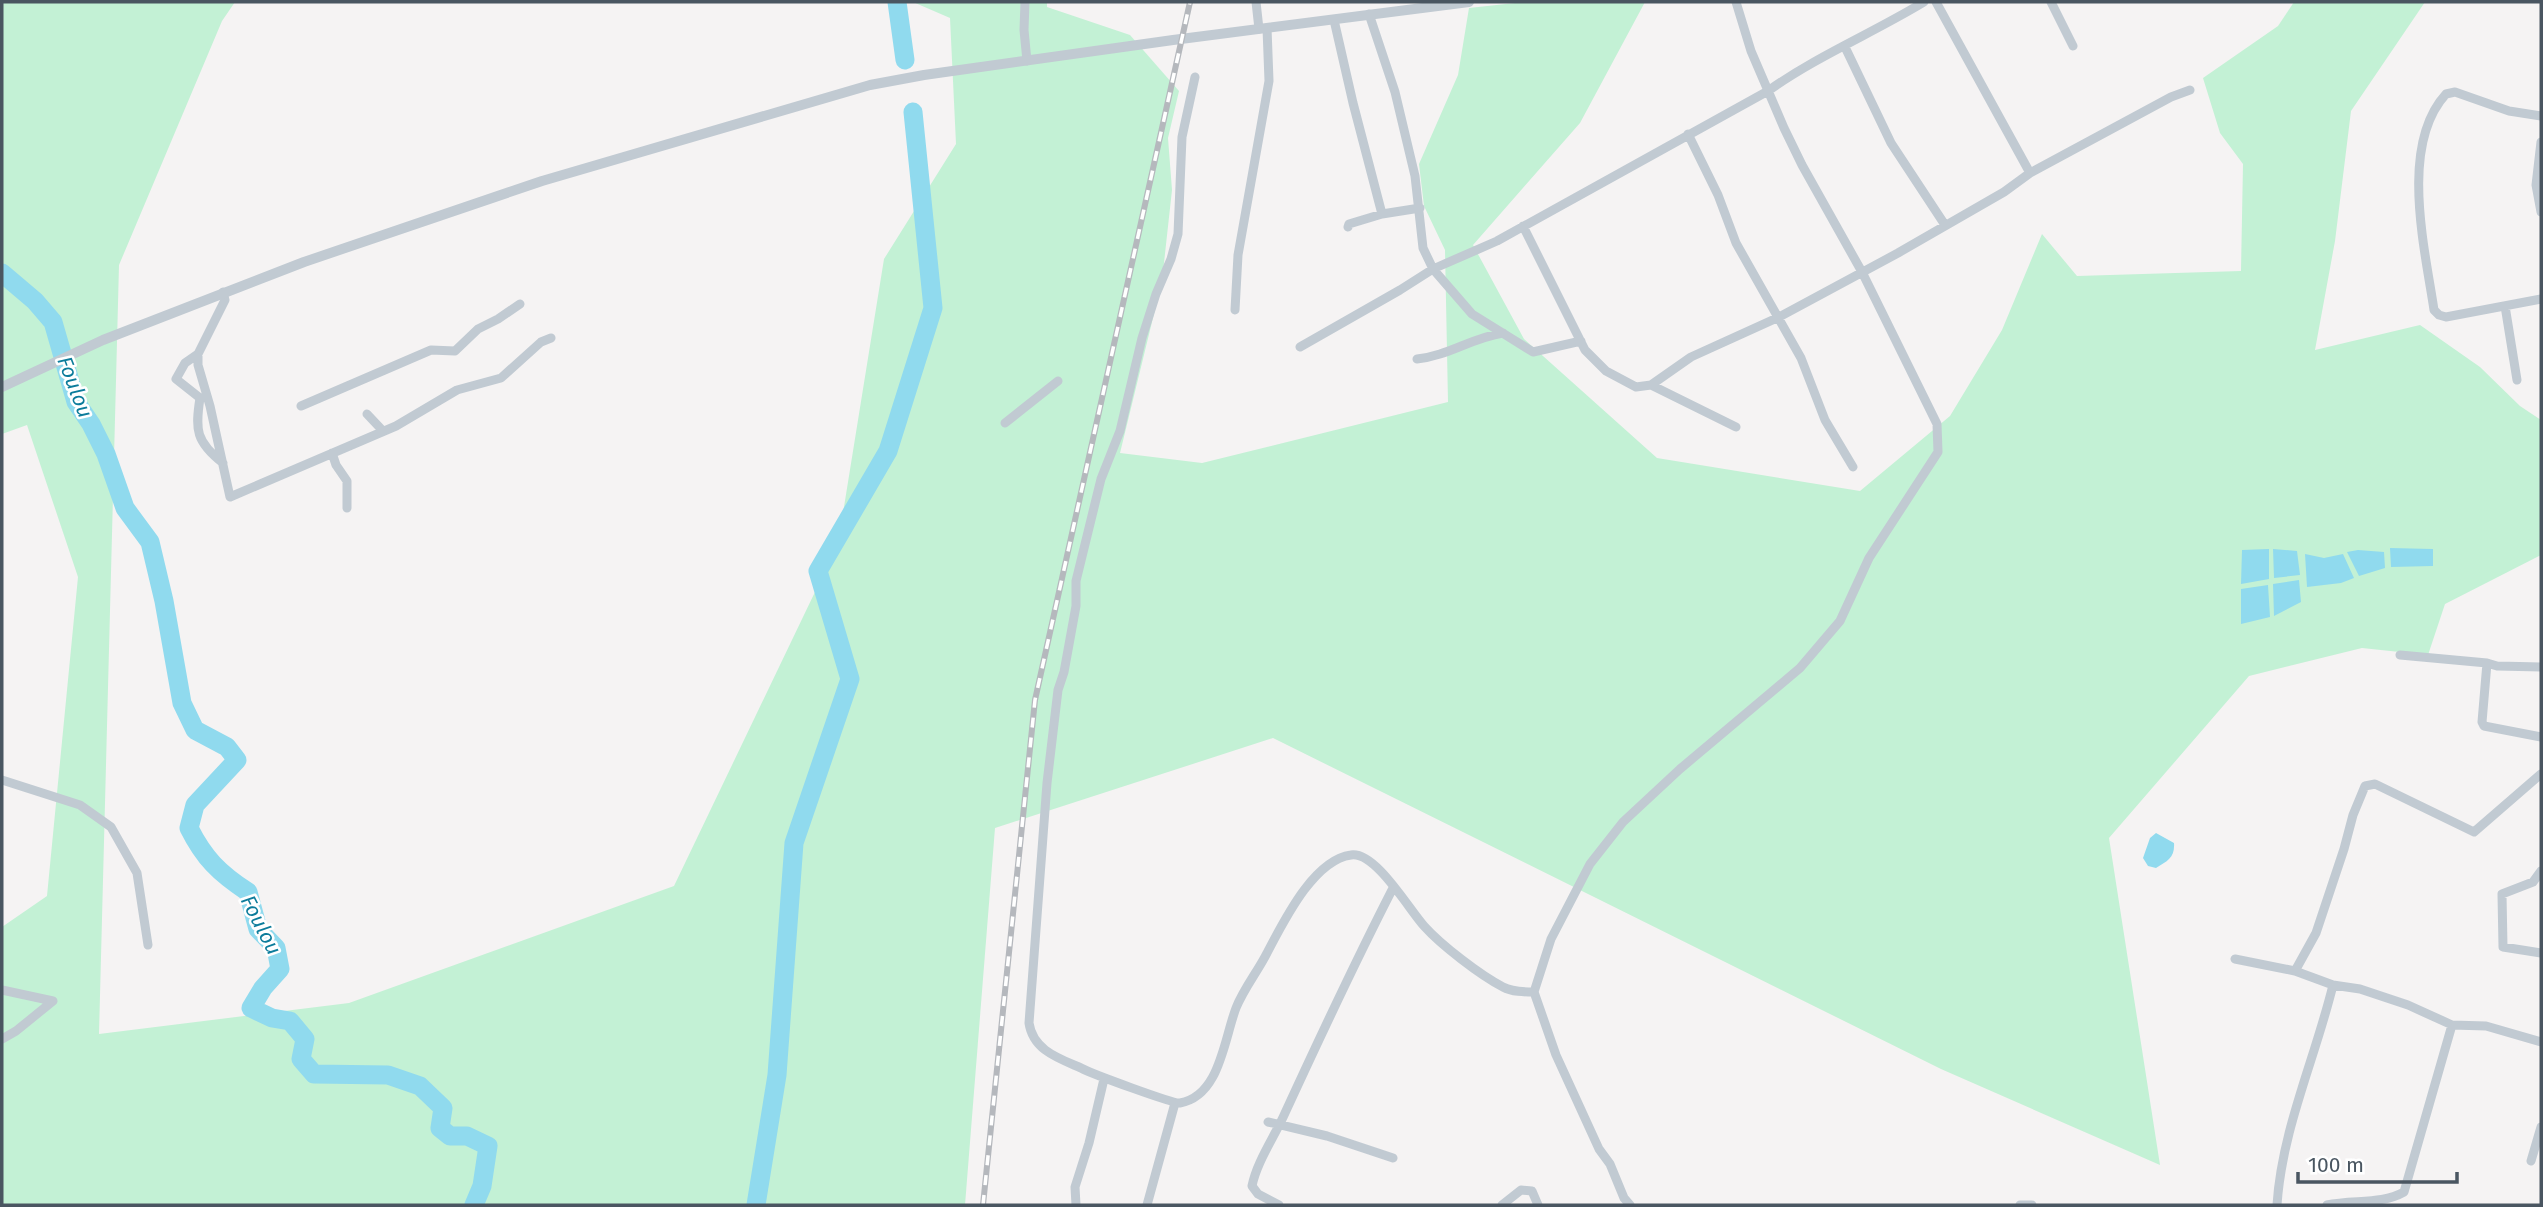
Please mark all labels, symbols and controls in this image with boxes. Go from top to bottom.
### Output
water label: Foulou [51,353,99,421]
water label: Foulou [235,891,287,959]
scale bar [2298,1140,2457,1184]
text: 100 m [2308,1152,2364,1178]

